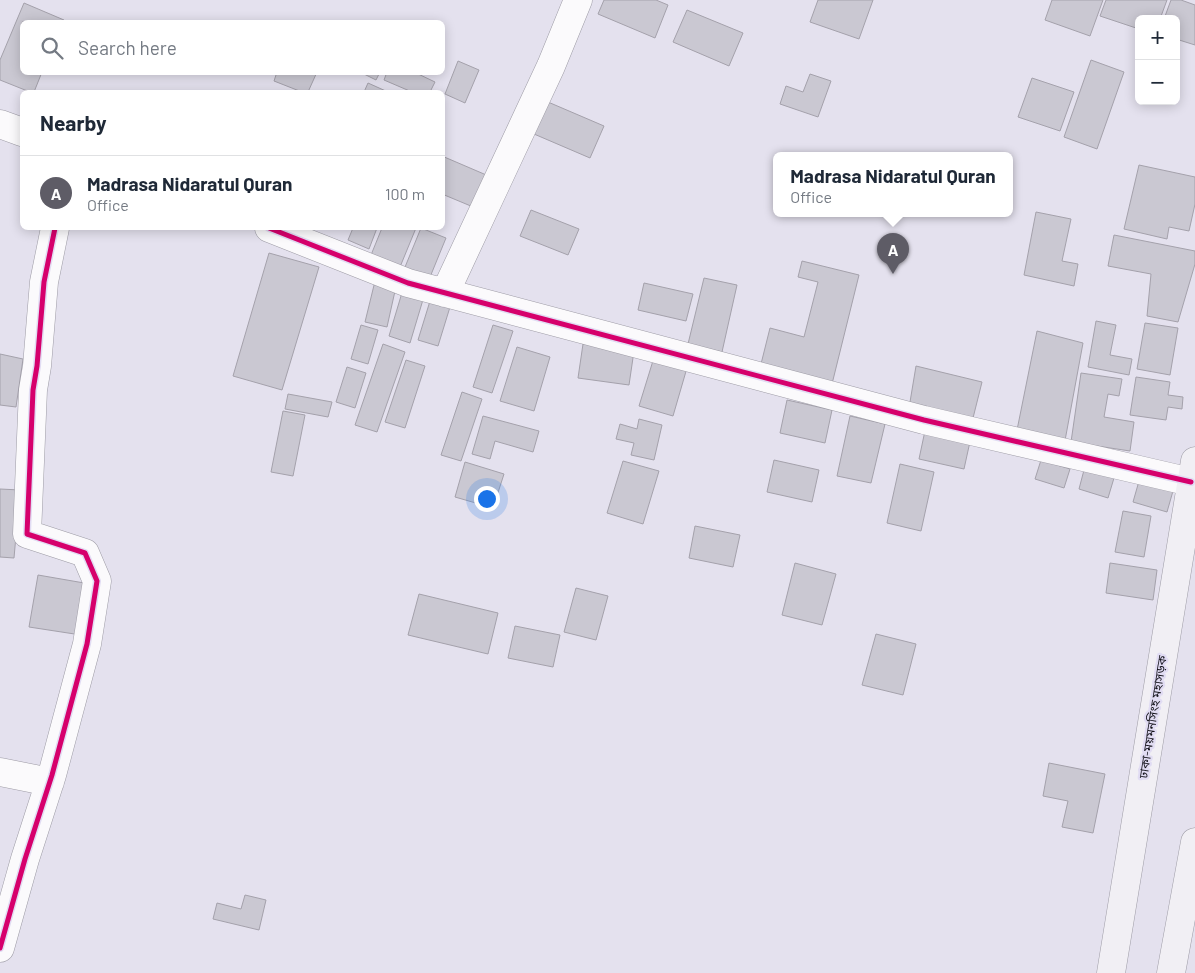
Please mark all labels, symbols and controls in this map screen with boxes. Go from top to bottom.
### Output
map controls [1135,15,1180,105]
button: + [1135,15,1180,60]
search box [20,20,445,75]
icon: search [38,34,66,62]
text: Search here [78,36,177,59]
button: − [1135,60,1180,105]
text: Nearby [40,110,106,135]
popup [773,152,1013,217]
text: Madrasa Nidaratul Quran [790,164,996,187]
text: Madrasa Nidaratul Quran [87,172,292,195]
text: A [51,184,61,203]
text: 100 m [385,184,425,203]
text: Office [790,187,832,206]
text: Office [87,195,129,214]
pin: A [877,233,909,274]
your location [474,486,500,512]
street label: ঢাকা-ময়মনসিংহ মহাসড়ক [1135,654,1170,780]

